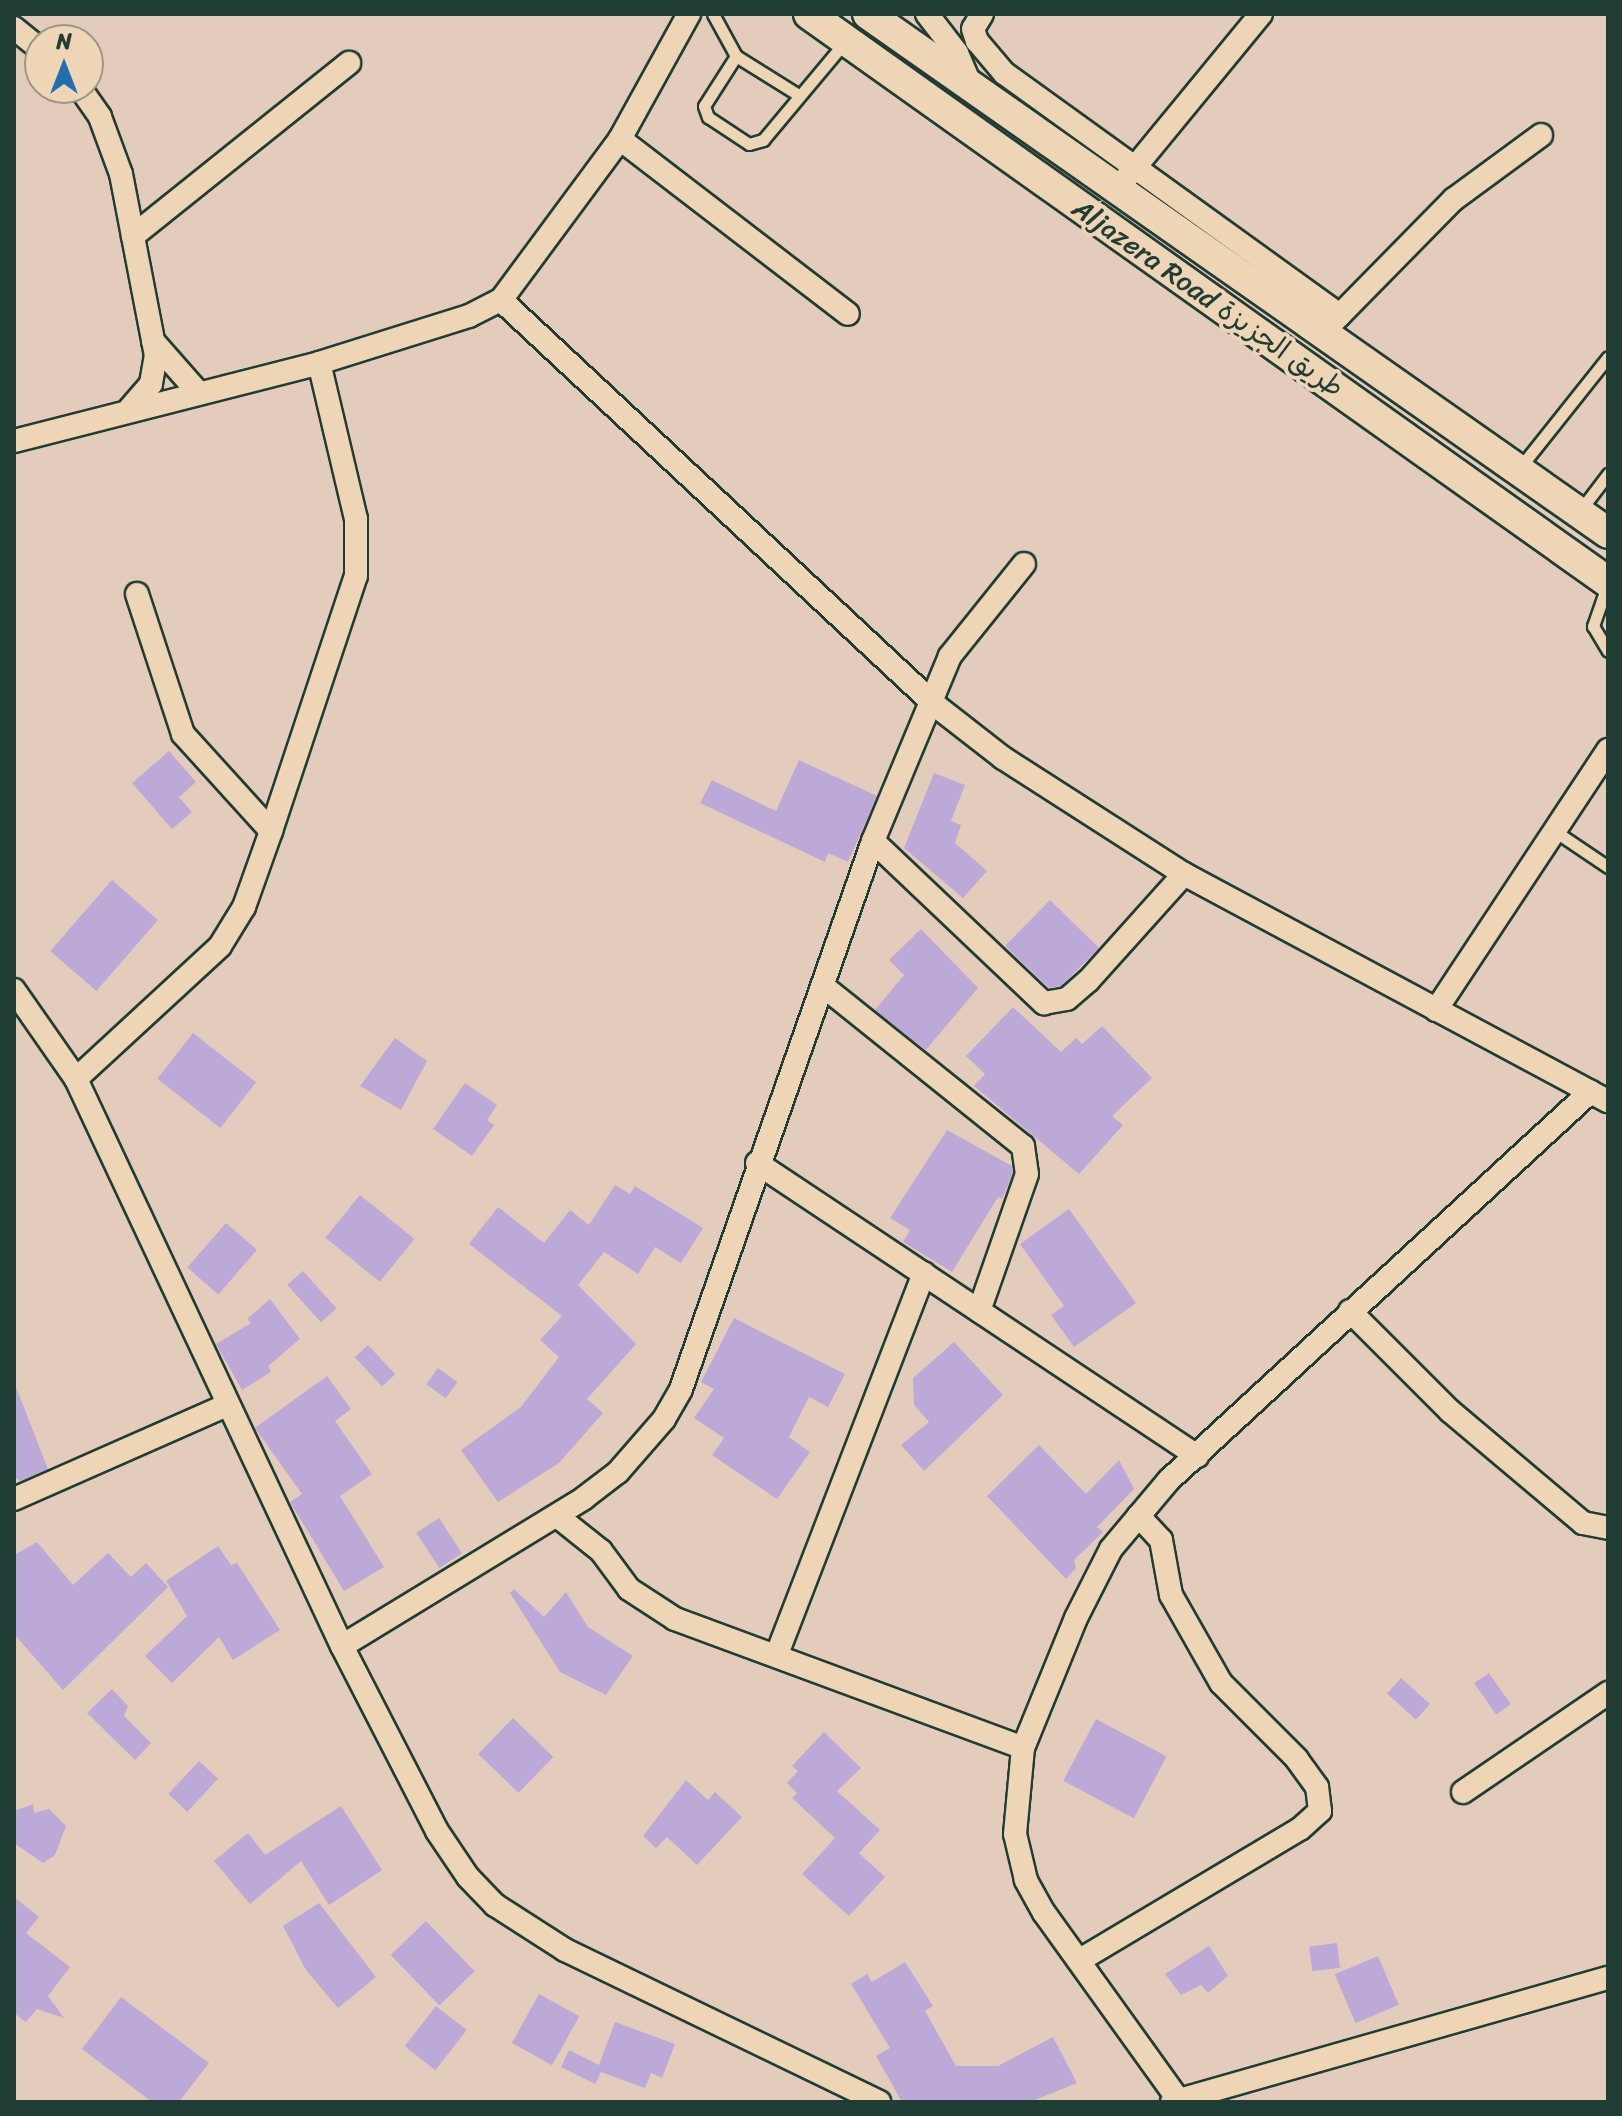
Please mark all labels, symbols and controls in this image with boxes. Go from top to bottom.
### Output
text: N [56,22,72,61]
north arrow [24,24,104,104]
street label: Aljazera Road طريق الجزيزة [1066,191,1350,405]

